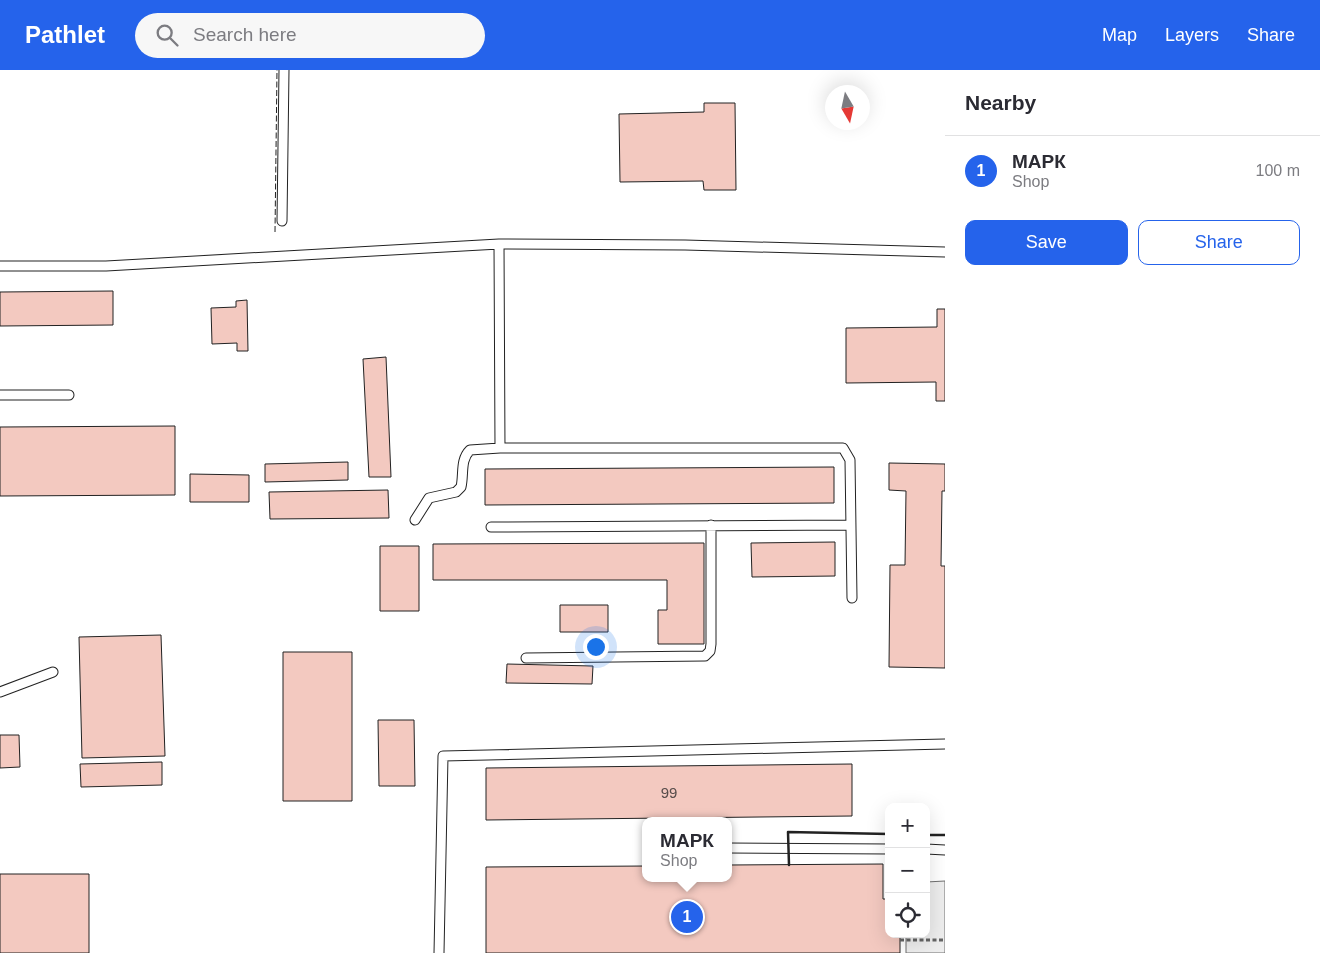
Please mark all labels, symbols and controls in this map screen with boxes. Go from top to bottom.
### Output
search box [135,13,485,58]
text: Pathlet [25,21,105,48]
icon: search [153,21,181,49]
text: Search here [193,24,297,45]
text: Map [1102,25,1137,45]
text: Layers [1165,25,1219,45]
text: Share [1247,25,1295,45]
north arrow [825,85,870,130]
text: Nearby [965,91,1036,114]
text: МАРК [1012,151,1066,172]
text: 1 [977,162,985,179]
text: 100 m [1256,162,1300,179]
text: Shop [1012,173,1049,190]
button: Save [965,220,1128,265]
button: Share [1138,220,1300,265]
your location [583,634,609,660]
house number: 99 [661,784,677,801]
map controls [885,803,930,938]
button: + [885,803,930,848]
popup [642,817,732,882]
text: МАРК [660,830,714,851]
button: − [885,848,930,893]
text: Shop [660,852,697,869]
button: locate [885,893,930,938]
pin: 1 [671,898,703,936]

